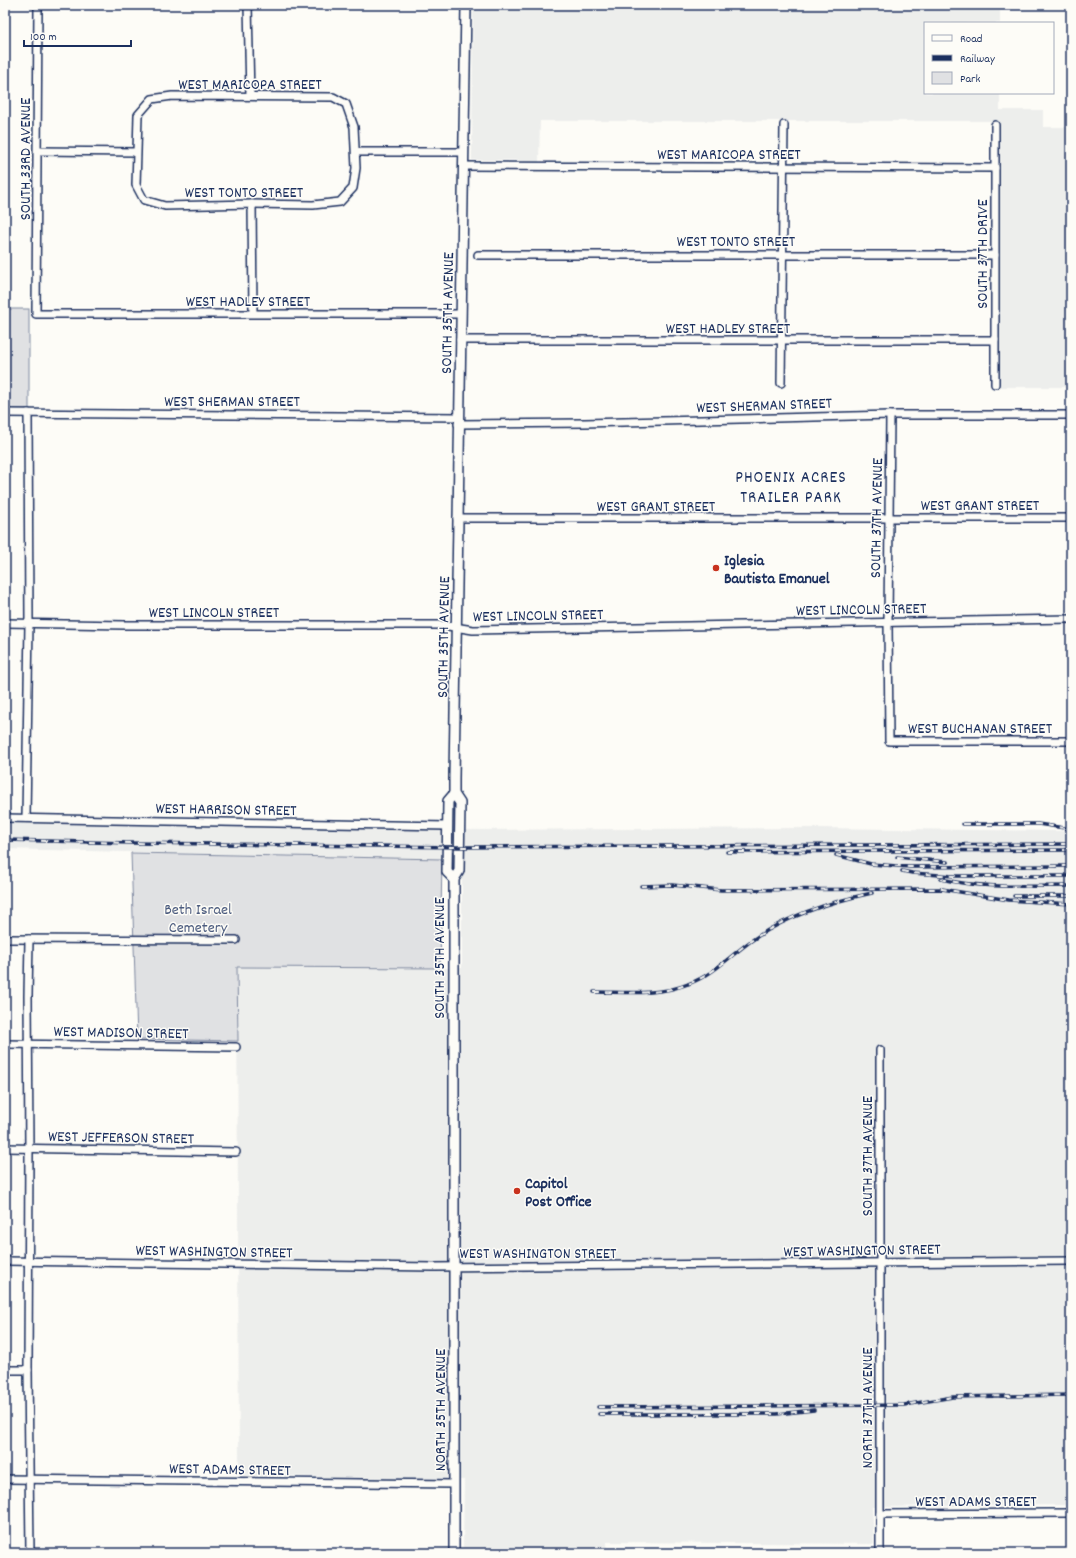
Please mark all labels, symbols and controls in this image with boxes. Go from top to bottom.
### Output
scale bar [24,22,131,48]
legend [924,22,1054,94]
text: 100 m [30,29,57,46]
text: Road [960,31,982,48]
text: Railway [960,51,996,68]
text: Park [960,71,981,88]
street label: WEST MARICOPA STREET [178,74,322,97]
street label: SOUTH 33RD AVENUE [15,97,38,220]
street label: WEST MARICOPA STREET [657,144,801,167]
street label: WEST TONTO STREET [185,182,304,205]
street label: SOUTH 37TH DRIVE [972,198,995,309]
street label: WEST TONTO STREET [677,231,796,254]
street label: SOUTH 35TH AVENUE [436,251,461,374]
street label: WEST HADLEY STREET [186,291,311,314]
street label: WEST HADLEY STREET [666,318,791,341]
street label: WEST SHERMAN STREET [164,391,300,414]
street label: WEST SHERMAN STREET [696,393,833,420]
street label: SOUTH 37TH AVENUE [865,457,890,578]
district label: PHOENIX ACRES TRAILER PARK [735,467,847,511]
street label: WEST GRANT STREET [921,495,1040,518]
street label: WEST GRANT STREET [597,496,716,519]
place label: Iglesia Bautista Emanuel [724,550,830,591]
marker: Iglesia Bautista Emanuel [711,563,721,573]
street label: SOUTH 35TH AVENUE [432,575,457,698]
street label: WEST LINCOLN STREET [796,598,927,623]
street label: WEST LINCOLN STREET [149,602,280,625]
street label: WEST LINCOLN STREET [473,604,604,629]
street label: WEST BUCHANAN STREET [908,718,1053,741]
street label: WEST HARRISON STREET [155,798,297,823]
street label: SOUTH 35TH AVENUE [429,896,452,1019]
park label: Beth Israel Cemetery [164,899,232,940]
street label: WEST MADISON STREET [53,1021,189,1046]
street label: SOUTH 37TH AVENUE [857,1095,880,1216]
street label: WEST JEFFERSON STREET [48,1126,195,1151]
place label: Capitol Post Office [525,1173,592,1214]
marker: Capitol Post Office [512,1186,522,1196]
street label: WEST WASHINGTON STREET [783,1239,941,1264]
street label: WEST WASHINGTON STREET [135,1240,293,1265]
street label: WEST WASHINGTON STREET [459,1243,617,1266]
street label: NORTH 37TH AVENUE [857,1347,880,1469]
street label: NORTH 35TH AVENUE [430,1348,453,1471]
street label: WEST ADAMS STREET [169,1458,292,1483]
street label: WEST ADAMS STREET [915,1491,1037,1514]

